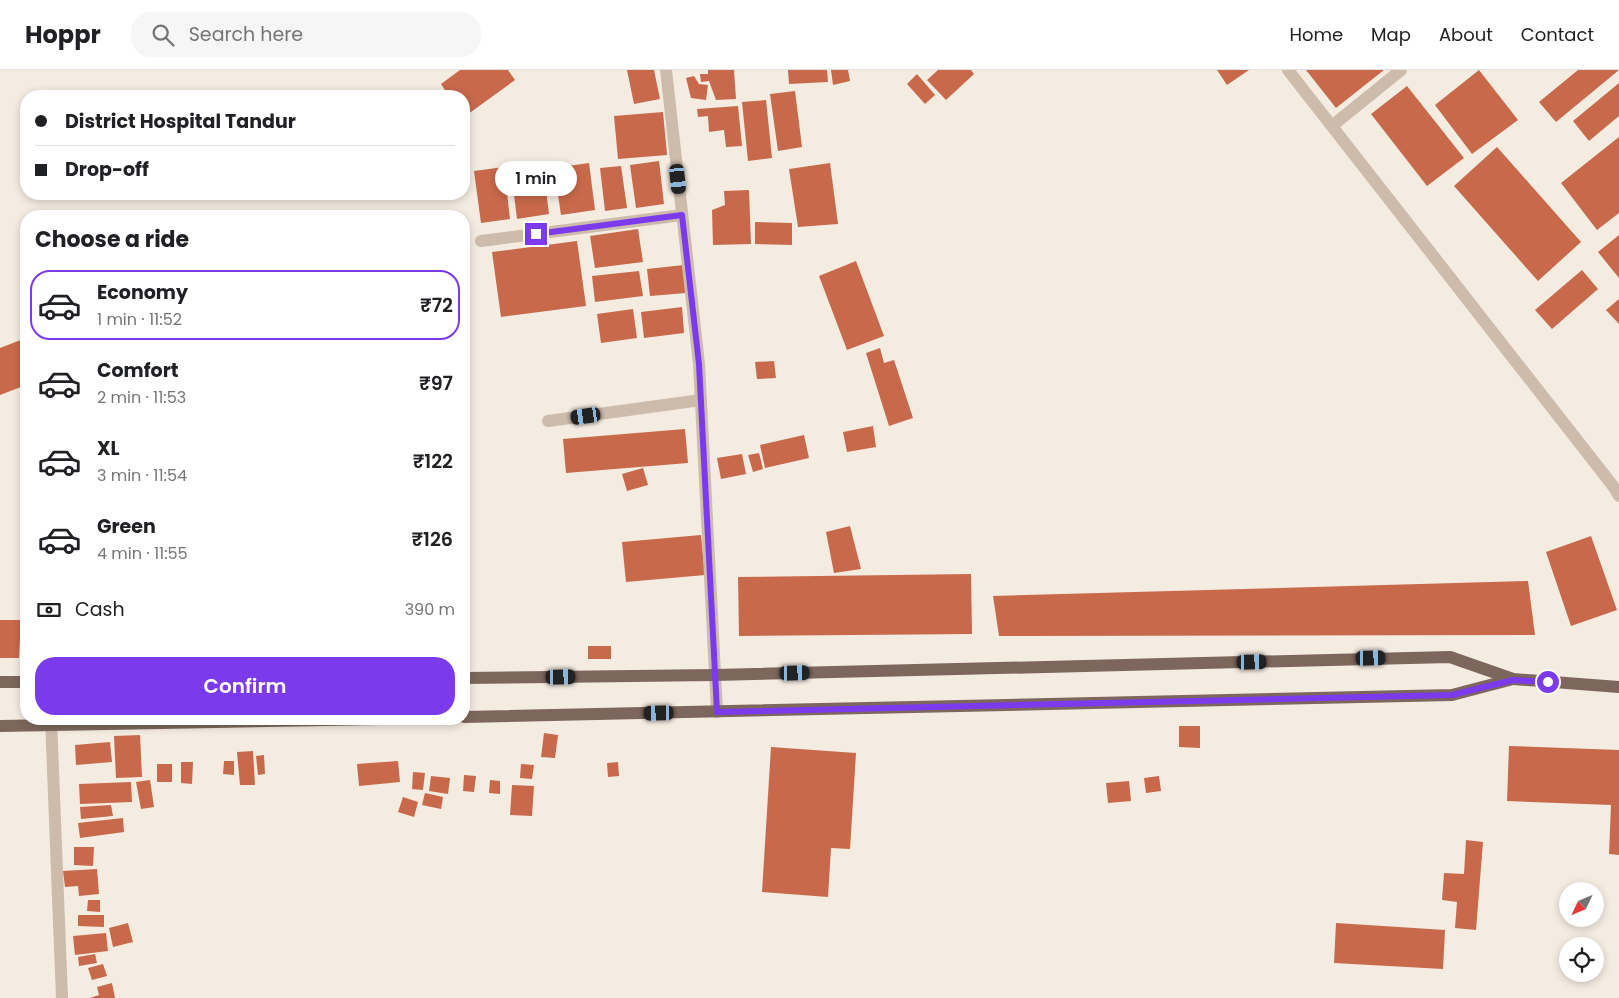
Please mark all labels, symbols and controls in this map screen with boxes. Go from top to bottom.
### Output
search box [131,12,481,57]
text: Hoppr [25,18,101,51]
icon: search [149,21,177,49]
text: Search here [189,21,303,48]
text: Home [1289,22,1343,47]
text: Map [1371,22,1411,47]
text: About [1439,22,1493,47]
text: Contact [1521,22,1594,47]
text: District Hospital Tandur [65,108,296,135]
text: Drop-off [65,156,149,183]
callout: 1 min [495,161,577,196]
car [668,163,687,195]
text: 1 min [515,167,557,190]
route end [525,223,547,245]
text: Choose a ride [35,224,189,255]
text: Economy [97,279,188,306]
icon: car [37,283,82,328]
text: ₹72 [420,292,453,319]
text: 1 min · 11:52 [97,308,182,331]
text: Comfort [97,357,179,384]
icon: car [37,361,82,406]
text: ₹97 [419,370,453,397]
text: 2 min · 11:53 [97,386,186,409]
car [570,406,601,426]
text: XL [97,435,120,462]
icon: car [37,439,82,484]
text: ₹122 [413,448,453,475]
text: 3 min · 11:54 [97,464,187,487]
text: Green [97,513,156,540]
icon: car [37,517,82,562]
text: ₹126 [411,526,453,553]
text: 4 min · 11:55 [97,542,188,565]
icon: cash [35,596,63,624]
text: Cash [75,596,125,623]
text: 390 m [405,598,455,621]
car [1355,650,1386,666]
car [1236,654,1267,670]
button: Confirm [35,657,455,715]
car [779,665,810,681]
car [545,669,576,685]
route start [1537,671,1559,693]
car [643,705,674,721]
north arrow [1559,882,1604,928]
map controls [1559,882,1604,982]
button: locate [1559,937,1604,982]

